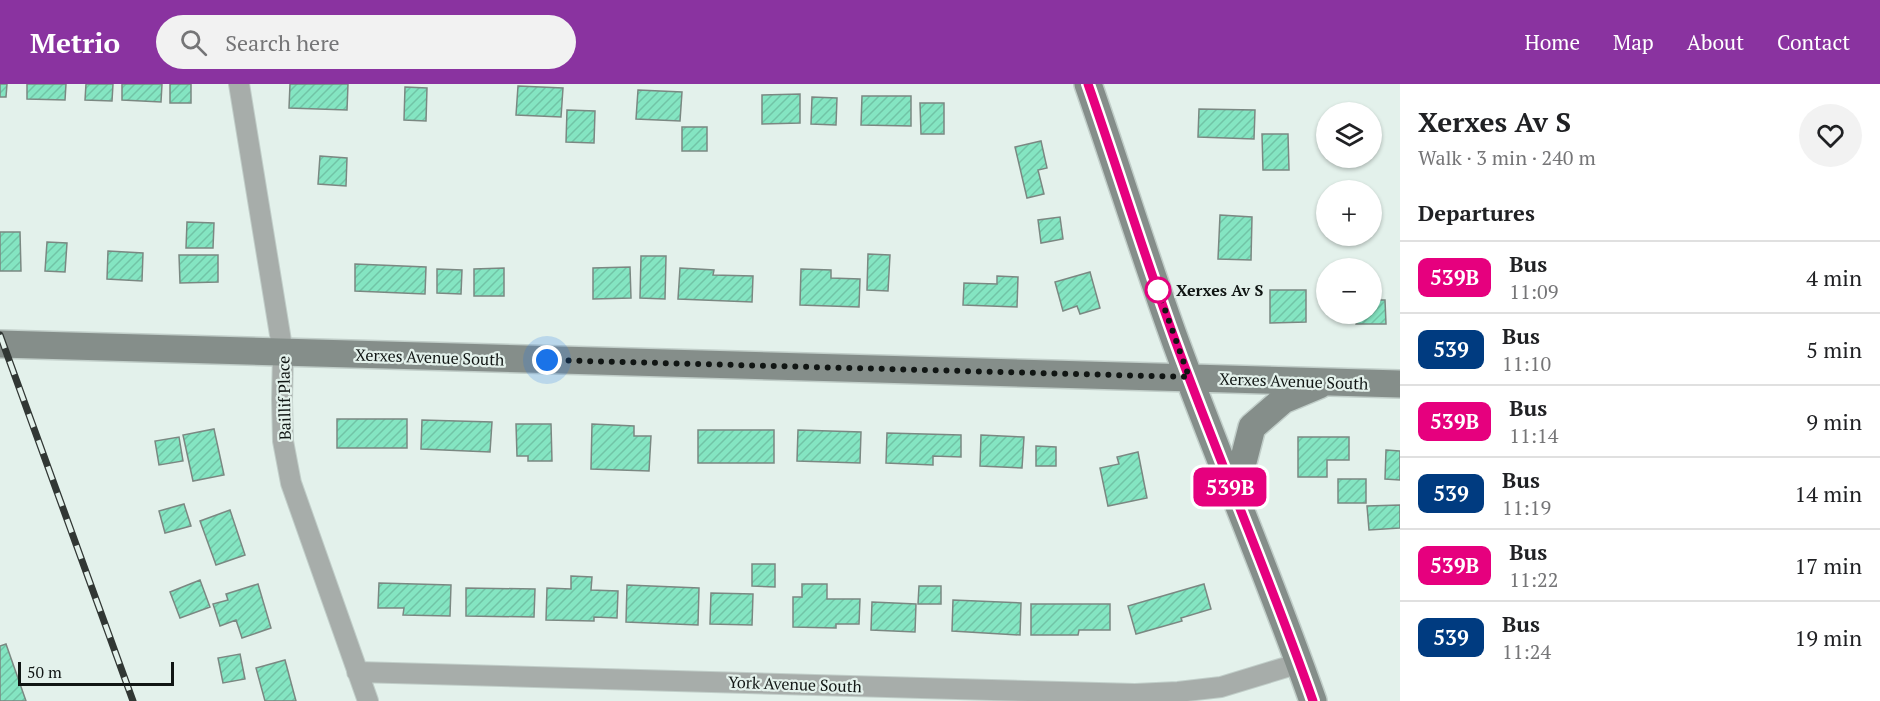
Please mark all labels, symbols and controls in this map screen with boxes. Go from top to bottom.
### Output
search box [156,15,576,69]
text: Metrio [30,24,120,61]
icon: search [177,26,210,59]
text: Search here [225,28,340,57]
text: Home [1524,28,1580,56]
text: Map [1613,28,1654,56]
text: About [1687,28,1744,56]
text: Contact [1777,28,1850,56]
map controls [1316,102,1382,324]
button: layers [1316,102,1382,168]
text: Xerxes Av S [1418,103,1571,140]
button: heart [1799,104,1862,167]
text: Walk · 3 min · 240 m [1418,144,1596,171]
button: + [1316,180,1382,246]
text: Departures [1418,198,1535,227]
text: Bus [1509,249,1547,278]
button: − [1316,258,1382,324]
text: 539B [1430,263,1479,291]
text: 4 min [1806,263,1862,292]
marker: Xerxes Av S [1145,277,1171,303]
text: 11:09 [1509,278,1558,305]
place label: Xerxes Av S [1176,279,1264,301]
text: Bus [1502,321,1540,350]
text: 539 [1433,335,1469,363]
text: 5 min [1806,335,1862,364]
street label: Xerxes Avenue South [355,343,505,371]
your location [532,345,562,375]
text: 11:10 [1502,350,1551,377]
street label: Baillif Place [272,356,296,440]
street label: Xerxes Avenue South [1219,367,1369,395]
text: Bus [1509,393,1547,422]
text: 539B [1430,407,1479,435]
text: 9 min [1806,407,1862,436]
text: 11:14 [1509,422,1558,449]
text: Bus [1502,465,1540,494]
line badge: 539B [1188,468,1272,506]
text: 539B [1205,473,1255,501]
text: 539 [1433,479,1469,507]
text: 14 min [1795,479,1862,508]
text: 11:19 [1502,494,1551,521]
text: Bus [1509,537,1547,566]
text: 539B [1430,551,1479,579]
text: 17 min [1795,551,1862,580]
text: 11:22 [1509,566,1558,593]
text: Bus [1502,609,1540,638]
text: 539 [1433,623,1469,651]
text: 19 min [1795,623,1862,652]
text: 11:24 [1502,638,1551,665]
scale bar [18,659,174,686]
text: 50 m [27,661,62,683]
street label: York Avenue South [728,671,863,697]

